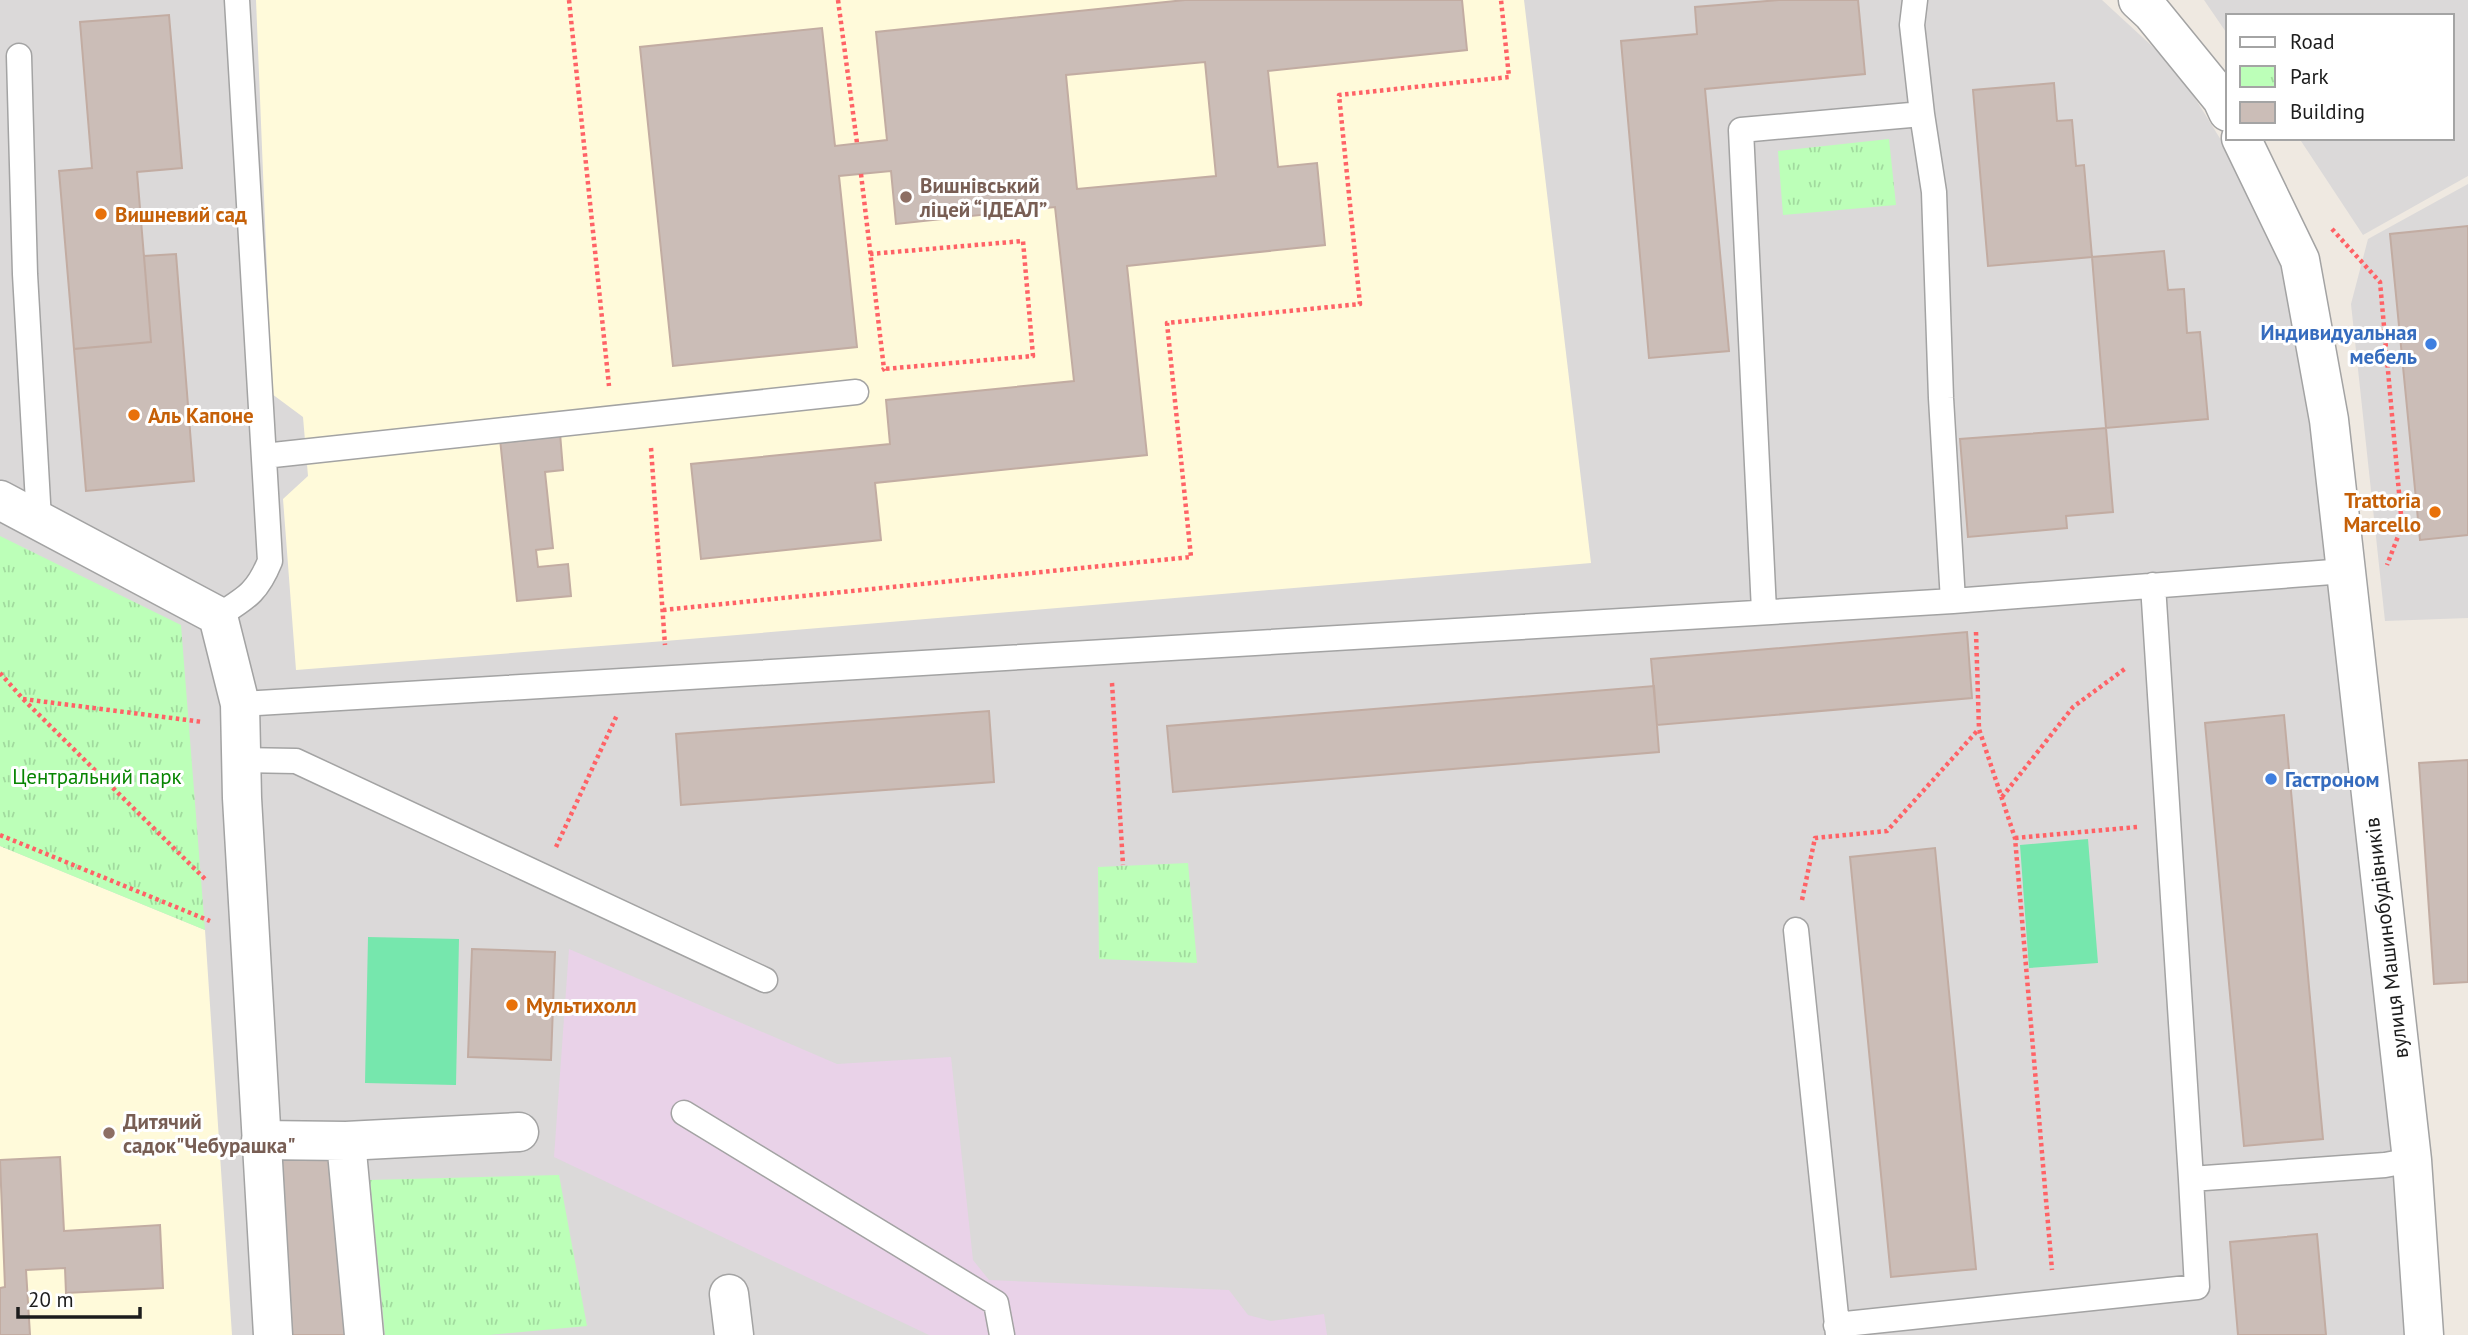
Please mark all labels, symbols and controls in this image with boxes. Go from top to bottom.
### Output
legend [2226,14,2454,140]
text: Road [2290,28,2334,55]
text: Park [2290,63,2329,90]
text: Building [2290,98,2365,125]
place label: Вишнівський ліцей “ІДЕАЛ” [919,172,1047,223]
marker: Вишнівський ліцей “ІДЕАЛ” [898,189,914,205]
place label: Вишневий сад [115,201,247,228]
marker: Вишневий сад [93,206,109,222]
place label: Индивидуальная мебель [2261,319,2417,370]
marker: Индивидуальная мебель [2423,336,2439,352]
place label: Аль Капоне [148,402,254,429]
marker: Аль Капоне [126,407,142,423]
place label: Trattoria Marcello [2343,487,2421,538]
marker: Trattoria Marcello [2427,504,2443,520]
park label: Центральний парк [12,763,182,790]
place label: Гастроном [2285,766,2379,793]
marker: Гастроном [2263,771,2279,787]
street label: вулиця Машинобудівників [2358,816,2414,1060]
place label: Мультихолл [526,992,637,1019]
marker: Мультихолл [504,997,520,1013]
place label: Дитячий садок"Чебурашка" [123,1108,296,1159]
marker: Дитячий садок"Чебурашка" [101,1125,117,1141]
scale bar [18,1276,140,1320]
text: 20 m [28,1286,74,1313]

